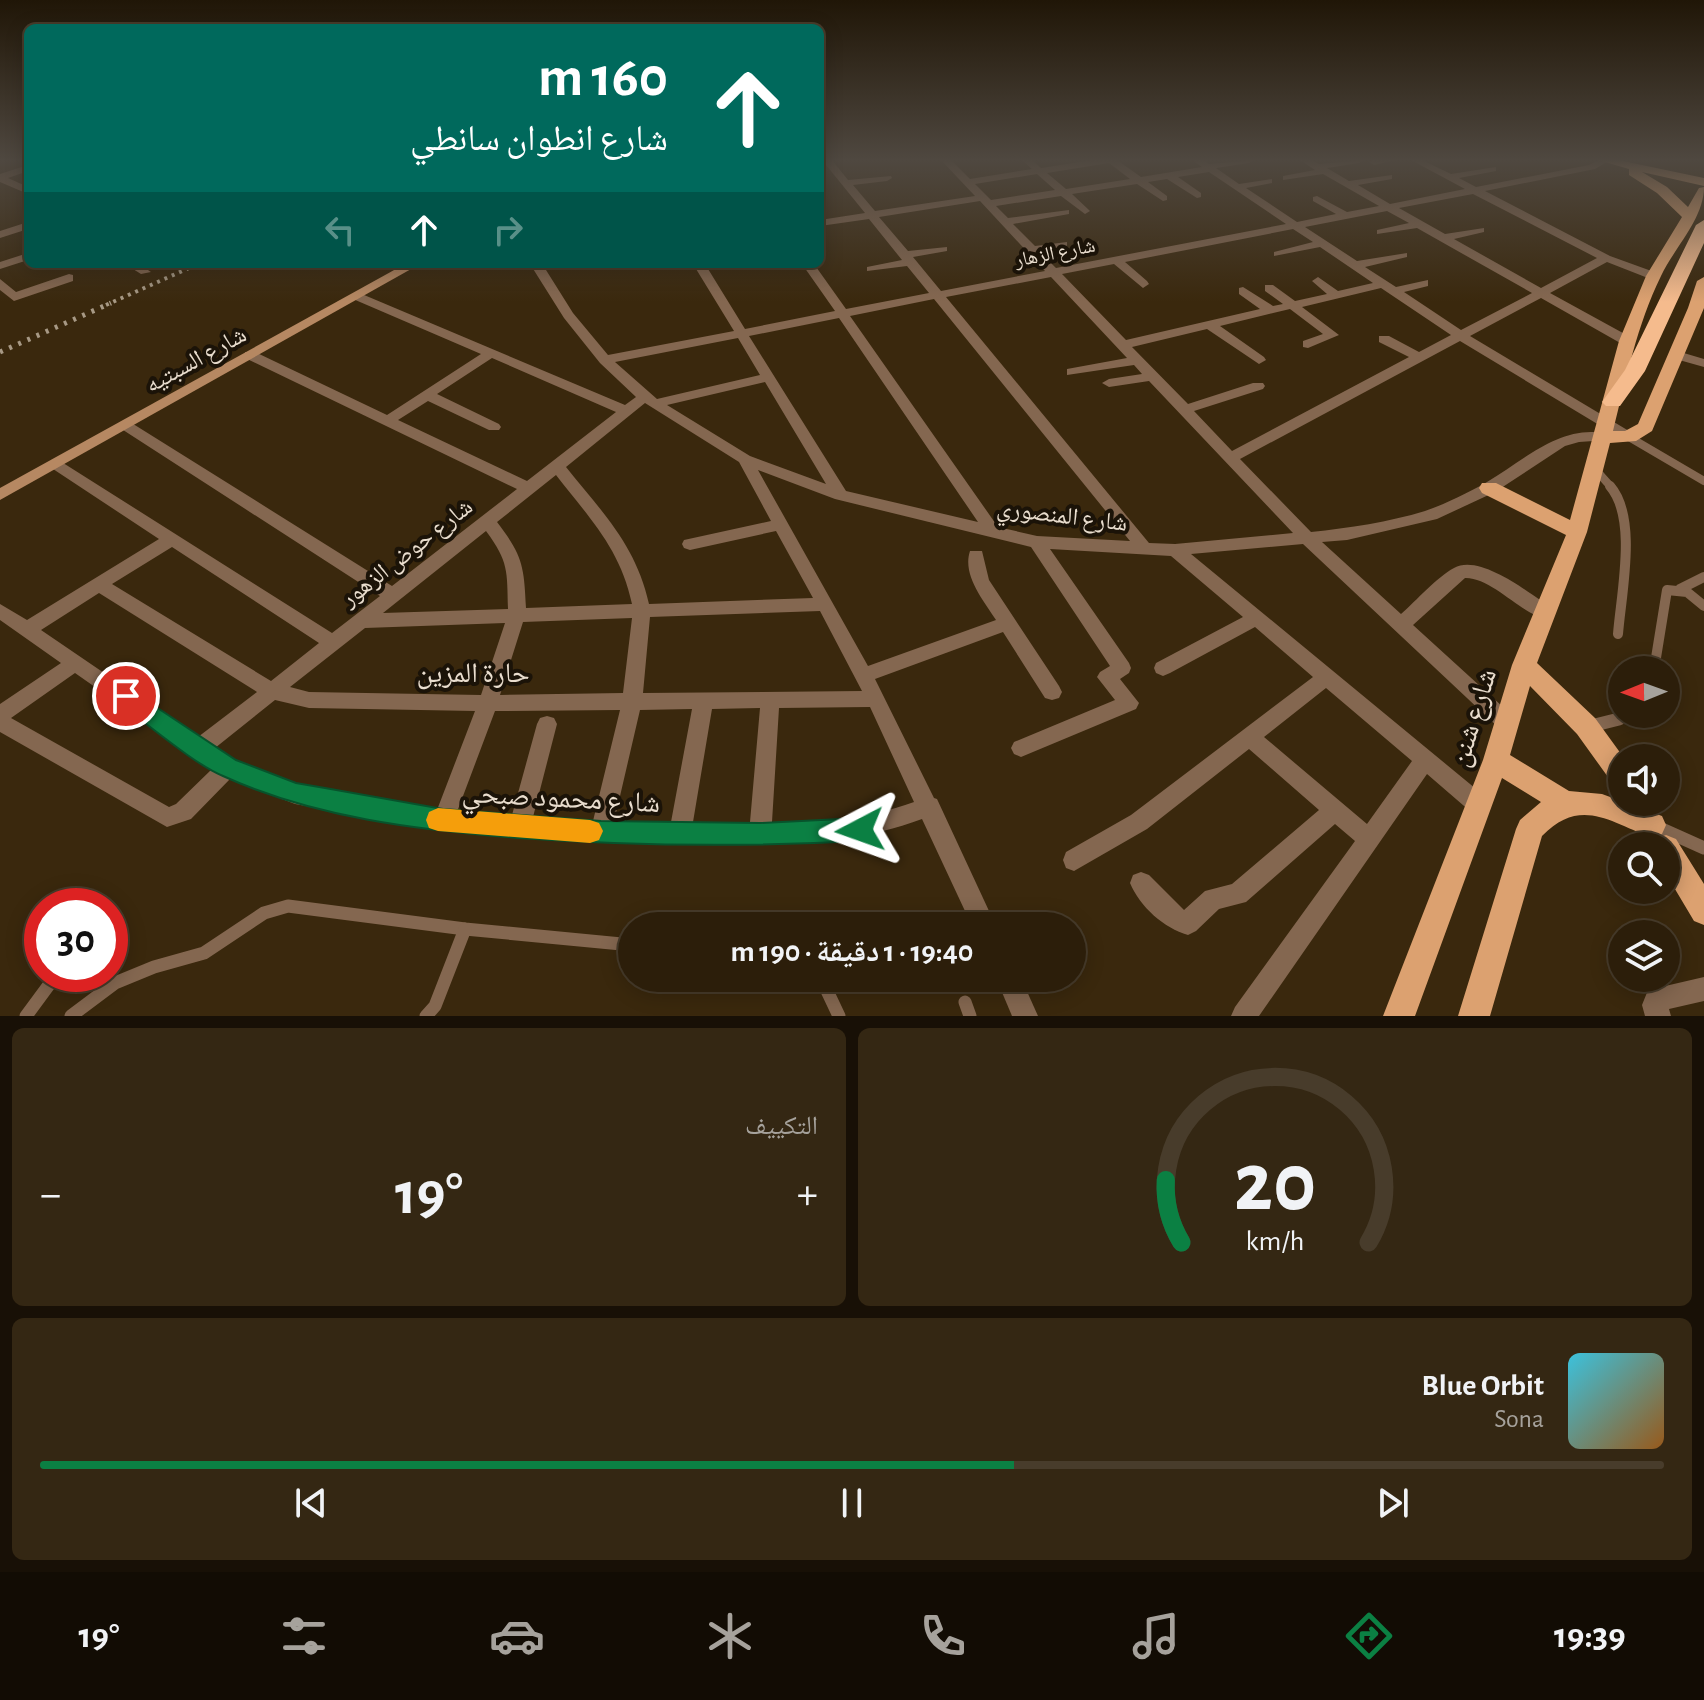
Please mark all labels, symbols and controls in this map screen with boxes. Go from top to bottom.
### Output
text: 160 m [538,50,668,106]
icon: ahead [696,56,800,160]
text: شارع انطوان سانطي [410,121,668,157]
icon: left [318,208,362,252]
icon: ahead [402,208,446,252]
icon: right [486,208,530,252]
street label: شارع الزهار [1012,235,1097,273]
street label: شارع السبتيه [141,322,252,399]
street label: شارع حوض الزهور [336,494,478,614]
street label: شارع المنصوري [995,496,1129,542]
north arrow [1608,656,1680,728]
map controls [1608,656,1680,992]
street label: حارة المزين [416,660,530,690]
pin [92,662,160,730]
street label: شارع شنن [1446,666,1504,771]
icon: arrive [104,674,148,718]
button: sound [1608,744,1680,816]
street label: شارع محمود صبحي [461,780,661,825]
position arrow [818,788,902,872]
button: search [1608,832,1680,904]
speed limit sign: 30 [24,888,128,992]
button: layers [1608,920,1680,992]
text: 19:40 · 1 دقيقة · 190 m [731,937,973,967]
text: التكييف [745,1113,818,1139]
text: 20 [1234,1142,1316,1226]
text: 19° [395,1165,463,1225]
text: − [40,1173,61,1217]
text: + [797,1173,818,1217]
text: km/h [1246,1227,1304,1256]
text: Blue Orbit [1421,1371,1544,1401]
text: Sona [1494,1406,1544,1432]
icon: previous [289,1481,333,1525]
icon: pause [830,1481,874,1525]
icon: next [1371,1481,1415,1525]
icon: filters [276,1608,332,1664]
icon: car [489,1608,545,1664]
icon: climate [702,1608,758,1664]
icon: phone [915,1608,971,1664]
icon: music [1128,1608,1184,1664]
icon: directions [1341,1608,1397,1664]
text: 19° [79,1618,119,1654]
text: 19:39 [1554,1618,1626,1654]

